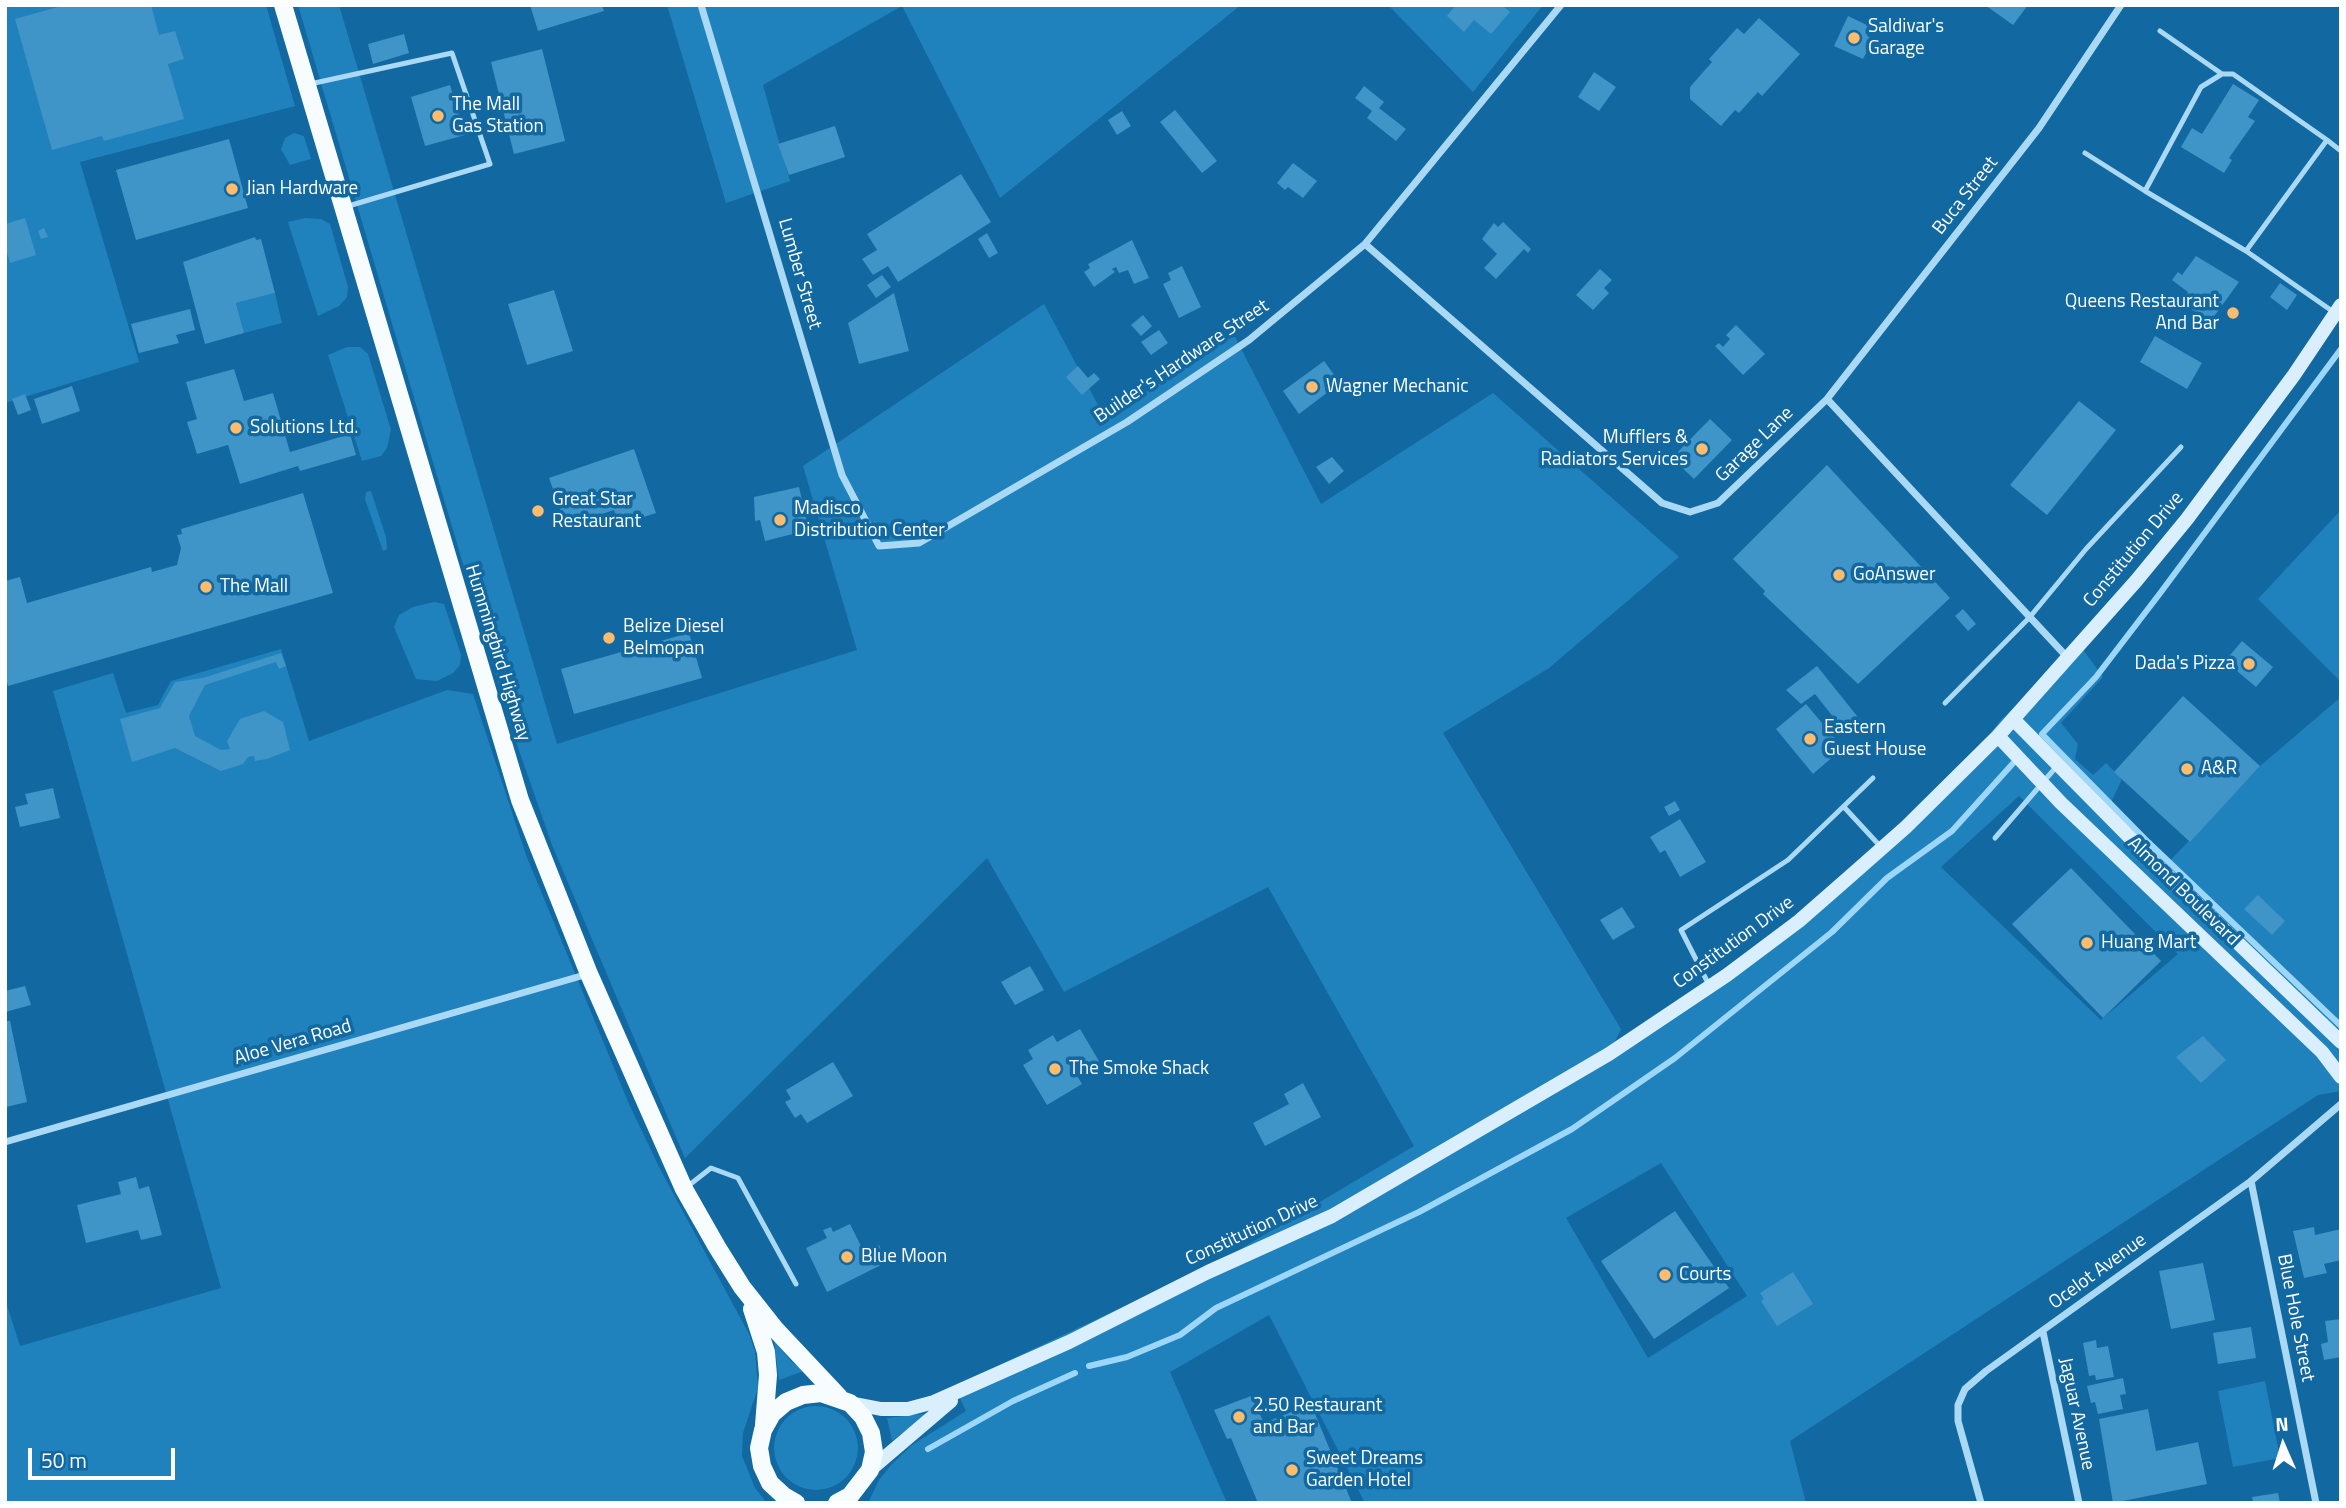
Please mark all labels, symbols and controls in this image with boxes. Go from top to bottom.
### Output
place label: Saldivar's Garage [1868,16,1944,60]
marker: Saldivar's Garage [1846,30,1862,46]
place label: The Mall Gas Station [452,94,544,138]
marker: The Mall Gas Station [430,108,446,124]
street label: Buca Street [1928,152,2004,240]
place label: Jian Hardware [246,178,358,200]
marker: Jian Hardware [224,181,240,197]
street label: Lumber Street [772,216,826,332]
place label: Queens Restaurant And Bar [2065,291,2219,335]
street label: Builder's Hardware Street [1091,295,1273,429]
marker: Queens Restaurant And Bar [2225,305,2241,321]
place label: Wagner Mechanic [1326,376,1468,398]
marker: Wagner Mechanic [1304,379,1320,395]
street label: Garage Lane [1711,402,1799,488]
place label: Solutions Ltd. [250,417,358,439]
marker: Solutions Ltd. [228,420,244,436]
place label: Mufflers & Radiators Services [1540,427,1688,471]
marker: Mufflers & Radiators Services [1694,441,1710,457]
street label: Constitution Drive [2079,488,2189,612]
place label: Great Star Restaurant [552,489,641,533]
place label: Madisco Distribution Center [794,498,945,542]
marker: Great Star Restaurant [530,503,546,519]
marker: Madisco Distribution Center [772,512,788,528]
street label: Hummingbird Highway [459,562,535,744]
place label: GoAnswer [1853,564,1935,586]
marker: GoAnswer [1831,567,1847,583]
place label: The Mall [220,576,288,598]
marker: The Mall [198,579,214,595]
place label: Belize Diesel Belmopan [623,616,724,660]
marker: Belize Diesel Belmopan [601,630,617,646]
place label: Dada's Pizza [2135,653,2235,675]
marker: Dada's Pizza [2241,656,2257,672]
place label: Eastern Guest House [1824,717,1926,761]
marker: Eastern Guest House [1802,731,1818,747]
place label: A&R [2201,758,2237,780]
marker: A&R [2179,761,2195,777]
street label: Almond Boulevard [2122,833,2244,951]
street label: Constitution Drive [1669,892,1799,994]
place label: Huang Mart [2101,932,2196,954]
marker: Huang Mart [2079,935,2095,951]
street label: Aloe Vera Road [232,1015,354,1071]
place label: The Smoke Shack [1069,1058,1209,1080]
marker: The Smoke Shack [1047,1061,1063,1077]
street label: Constitution Drive [1182,1190,1322,1272]
street label: Ocelot Avenue [2045,1229,2151,1315]
place label: Blue Moon [861,1246,947,1268]
marker: Blue Moon [839,1249,855,1265]
street label: Blue Hole Street [2271,1252,2319,1384]
place label: Courts [1679,1264,1731,1286]
marker: Courts [1657,1267,1673,1283]
street label: Jaguar Avenue [2053,1356,2099,1472]
place label: 2.50 Restaurant and Bar [1253,1395,1382,1439]
marker: 2.50 Restaurant and Bar [1231,1409,1247,1425]
text: N [2275,1409,2289,1438]
north arrow [2248,1410,2318,1480]
scale bar [32,1434,178,1478]
text: 50 m [41,1444,87,1476]
place label: Sweet Dreams Garden Hotel [1306,1448,1423,1492]
marker: Sweet Dreams Garden Hotel [1284,1462,1300,1478]

